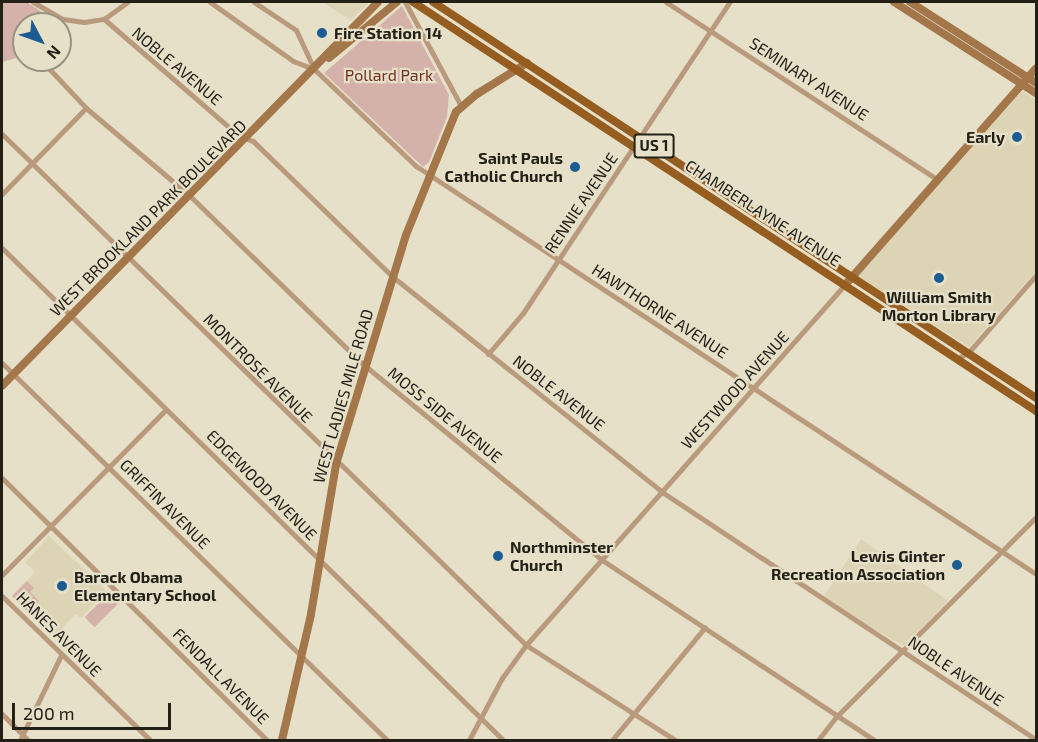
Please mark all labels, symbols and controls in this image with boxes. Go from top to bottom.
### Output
north arrow [12,12,72,72]
street label: NOBLE AVENUE [128,23,226,109]
place label: Fire Station 14 [334,23,442,43]
marker: Fire Station 14 [315,26,329,40]
street label: SEMINARY AVENUE [746,33,872,125]
text: N [43,42,65,63]
park label: Pollard Park [345,65,433,85]
street label: WEST BROOKLAND PARK BOULEVARD [46,116,250,320]
place label: Early [966,127,1005,147]
marker: Early [1010,130,1024,144]
road number: US 1 [633,134,675,158]
place label: Saint Pauls Catholic Church [445,148,563,186]
street label: RENNIE AVENUE [540,149,622,257]
street label: CHAMBERLAYNE AVENUE [682,155,844,271]
marker: Saint Pauls Catholic Church [568,160,582,174]
street label: HAWTHORNE AVENUE [588,260,732,362]
marker: William Smith Morton Library [932,271,946,285]
place label: William Smith Morton Library [882,287,996,325]
street label: WEST LADIES MILE ROAD [309,307,377,485]
street label: MONTROSE AVENUE [199,309,317,427]
street label: WESTWOOD AVENUE [677,327,793,453]
street label: NOBLE AVENUE [509,351,609,435]
street label: MOSS SIDE AVENUE [384,363,506,467]
street label: EDGEWOOD AVENUE [203,426,321,544]
street label: GRIFFIN AVENUE [116,455,214,553]
place label: Northminster Church [510,537,613,575]
place label: Lewis Ginter Recreation Association [771,546,945,584]
marker: Northminster Church [491,549,505,563]
marker: Lewis Ginter Recreation Association [950,558,964,572]
place label: Barack Obama Elementary School [74,567,217,605]
marker: Barack Obama Elementary School [55,579,69,593]
street label: HANES AVENUE [12,587,106,681]
street label: FENDALL AVENUE [169,624,273,728]
street label: NOBLE AVENUE [904,632,1008,710]
scale bar [15,691,174,729]
text: 200 m [23,702,75,724]

